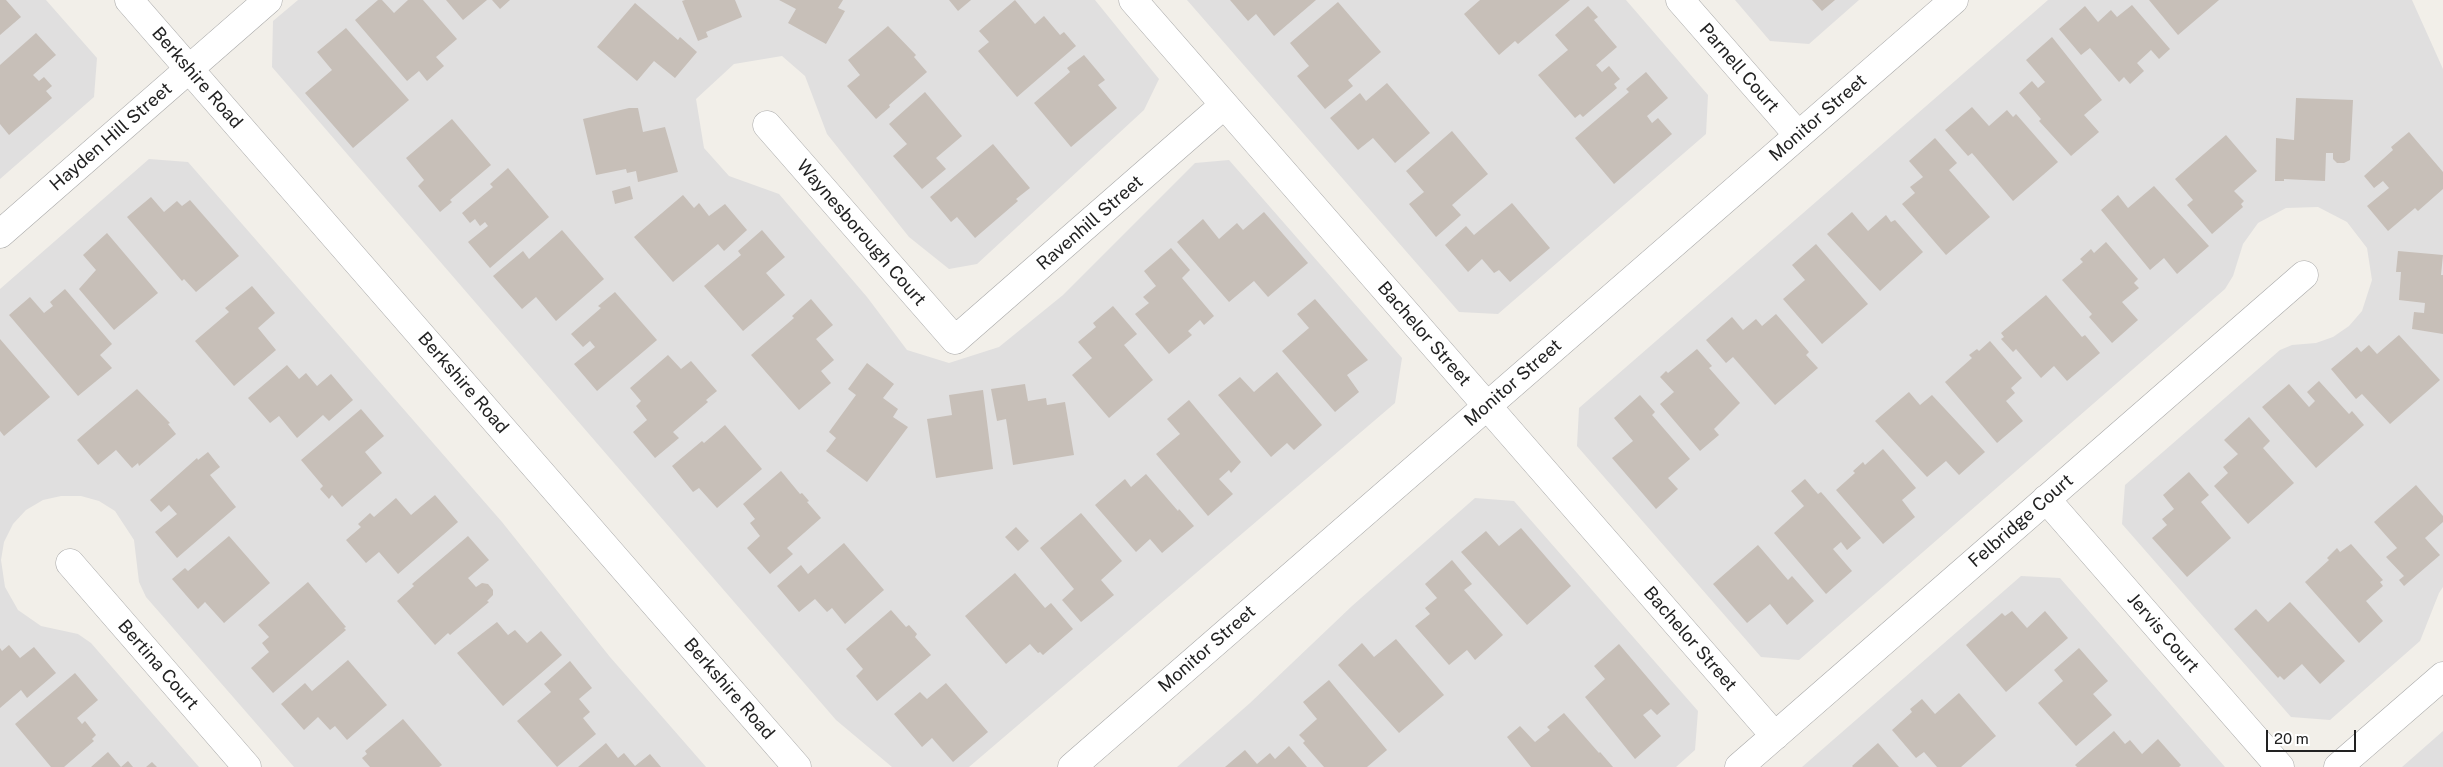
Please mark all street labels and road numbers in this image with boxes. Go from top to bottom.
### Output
street label: Parnell Court [1695,19,1783,117]
street label: Berkshire Road [147,23,247,133]
street label: Monitor Street [1765,70,1871,166]
street label: Hayden Hill Street [46,78,176,196]
street label: Waynesborough Court [792,156,930,310]
street label: Ravenhill Street [1032,171,1148,275]
street label: Bachelor Street [1373,277,1475,391]
street label: Berkshire Road [413,328,513,438]
street label: Monitor Street [1460,335,1566,431]
street label: Felbridge Court [1964,470,2078,572]
street label: Bachelor Street [1639,582,1741,696]
street label: Jervis Court [2123,589,2203,677]
street label: Monitor Street [1154,601,1260,697]
street label: Bertina Court [113,616,203,714]
street label: Berkshire Road [679,634,779,744]

